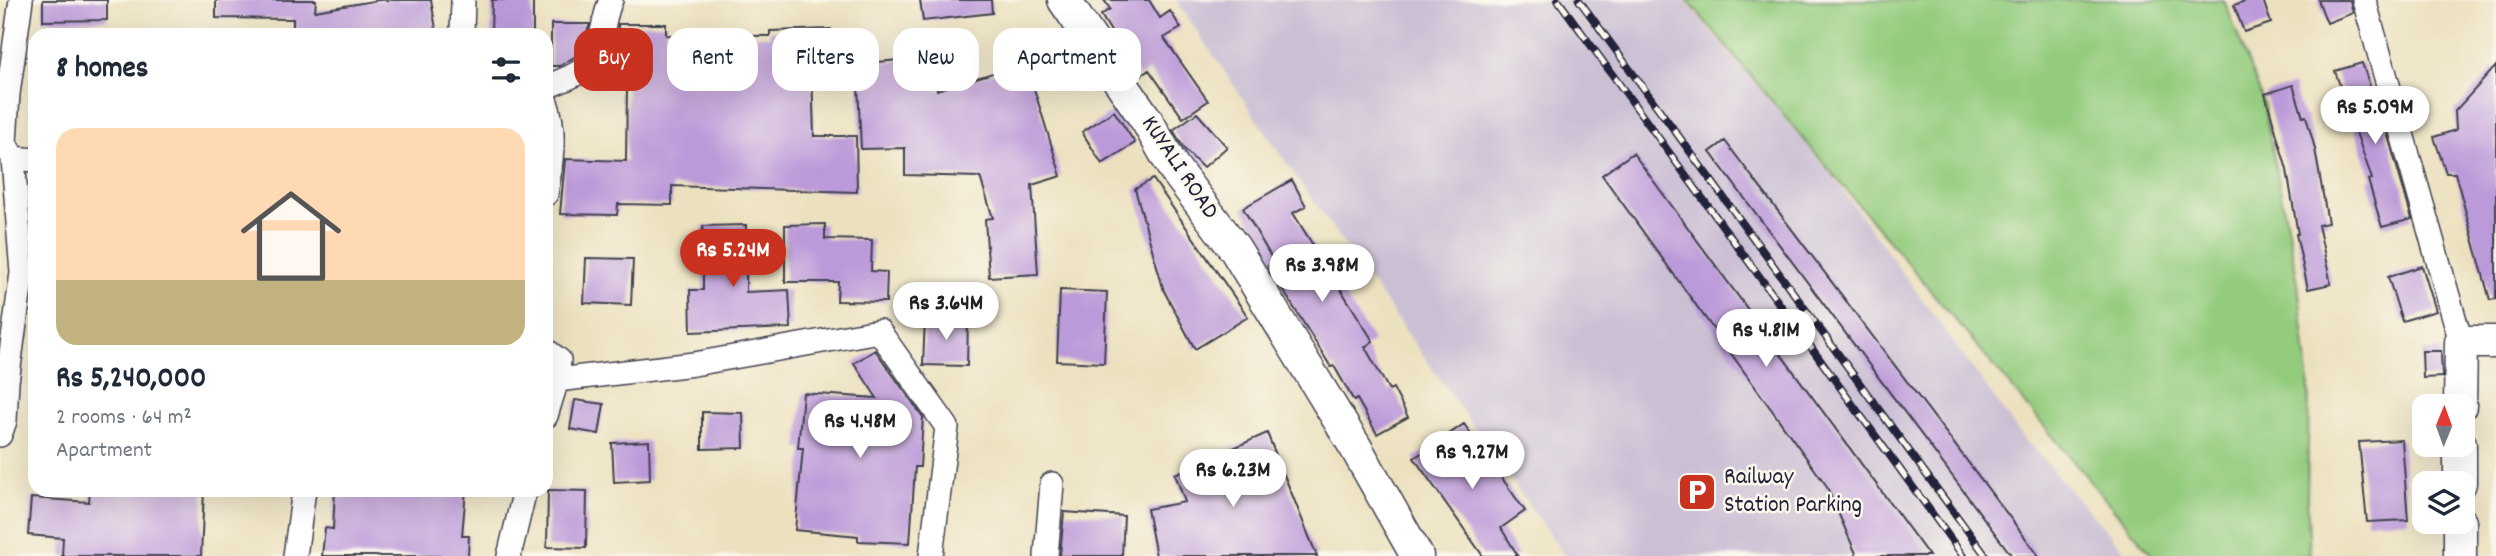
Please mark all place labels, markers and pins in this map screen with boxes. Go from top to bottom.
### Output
pin: Rs 5.09M [2303,86,2447,146]
pin: Rs 5.24M [661,230,805,289]
pin: Rs 3.98M [1250,244,1394,304]
pin: Rs 3.64M [874,282,1018,342]
pin: Rs 4.81M [1694,310,1838,369]
pin: Rs 4.48M [788,400,932,460]
pin: Rs 9.27M [1400,432,1544,491]
pin: Rs 6.23M [1161,449,1305,509]
place label: Railway Station Parking [1724,461,1862,523]
parking icon: Railway Station Parking [1676,471,1718,513]

